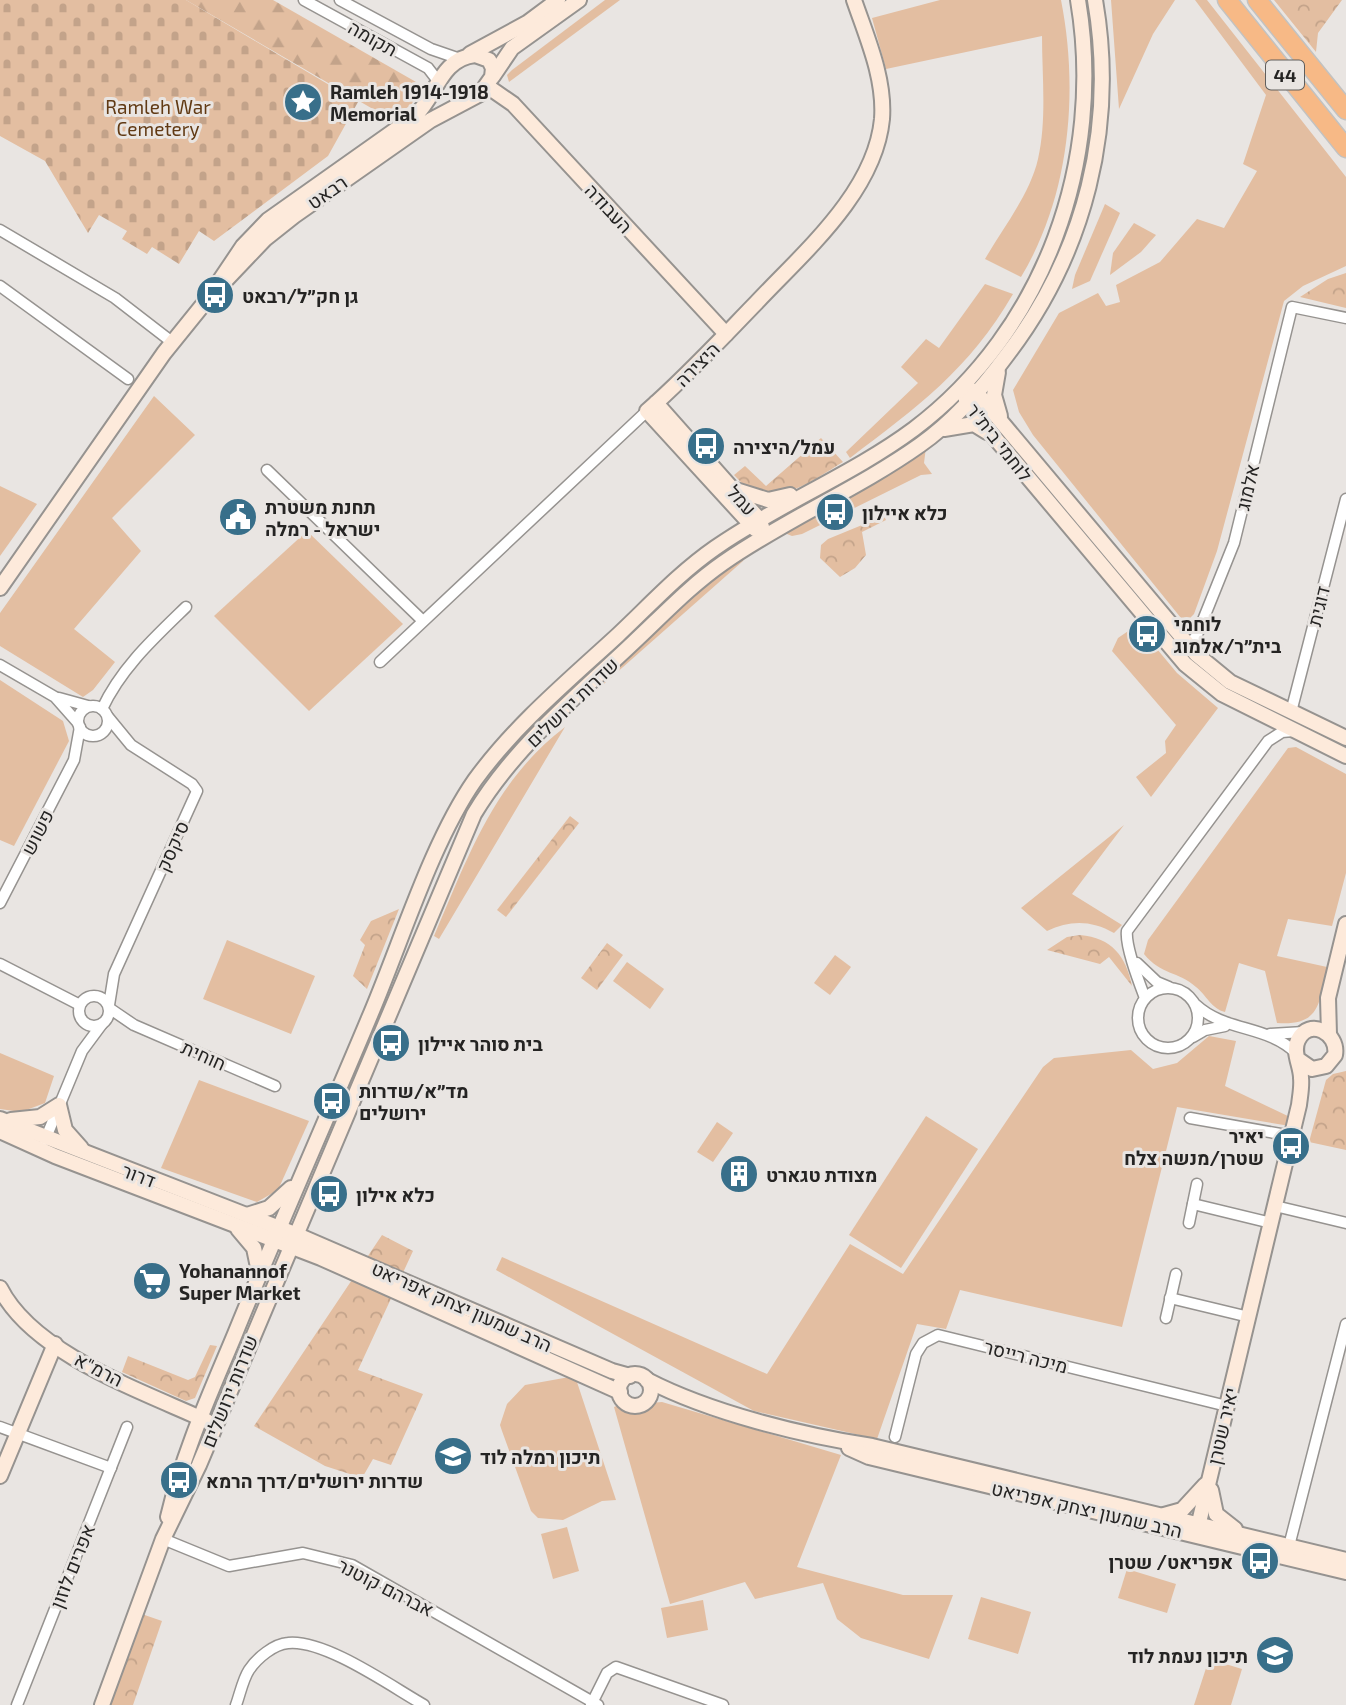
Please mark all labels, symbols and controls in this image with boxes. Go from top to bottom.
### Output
street label: תקומה [344,15,402,61]
road number: 44 [1266,60,1304,90]
place label: Ramleh 1914-1918 Memorial [330,80,489,125]
place icon: Ramleh 1914-1918 Memorial [282,81,324,123]
park label: Ramleh War Cemetery [105,95,211,140]
street label: רבאט [303,170,351,214]
street label: העבודה [581,179,637,237]
bus stop icon: גן חק״ל/רבאט [194,274,236,316]
place label: גן חק״ל/רבאט [242,284,359,307]
street label: היצירה [670,337,724,391]
street label: לוחמי בית"ר [962,398,1038,486]
bus stop icon: עמל/היצירה [685,425,727,467]
place label: עמל/היצירה [733,435,835,458]
street label: אלמוג [1231,462,1263,512]
street label: עמל [722,480,762,520]
bus stop icon: כלא איילון [814,491,856,533]
place label: תחנת משטרת ישראל - רמלה [265,495,380,540]
public building icon: תחנת משטרת ישראל - רמלה [217,496,259,538]
place label: כלא איילון [862,501,948,524]
street label: דוגית [1302,583,1334,628]
place label: לוחמי בית״ר/אלמוג [1174,612,1282,657]
bus stop icon: לוחמי בית״ר/אלמוג [1126,613,1168,655]
street label: שדרות ירושלים [521,652,623,752]
street label: פשוש [16,806,58,858]
street label: סיקסק [151,817,193,875]
bus stop icon: בית סוהר איילון [370,1022,412,1064]
place label: בית סוהר איילון [418,1032,543,1055]
street label: חוחית [178,1035,230,1075]
place label: מד״א/שדרות ירושלים [359,1079,469,1124]
bus stop icon: מד״א/שדרות ירושלים [311,1080,353,1122]
place label: יאיר שטרן/מנשה צלח [1124,1124,1264,1169]
bus stop icon: יאיר שטרן/מנשה צלח [1270,1125,1312,1167]
building icon: מצודת טגארט [718,1153,760,1195]
street label: דרור [119,1158,159,1192]
place label: מצודת טגארט [766,1163,877,1186]
bus stop icon: כלא אילון [308,1173,350,1215]
place label: כלא אילון [356,1183,435,1206]
street label: הרב שמעון יצחק אפריאט [368,1256,556,1356]
place label: Yohanannof Super Market [179,1259,301,1304]
supermarket icon: Yohanannof Super Market [131,1260,173,1302]
street label: שדרות ירושלים [196,1331,262,1451]
street label: מיכה רייסר [982,1334,1070,1378]
street label: הרמ"א [71,1347,127,1391]
street label: יאיר שטרן [1202,1385,1242,1467]
school or university icon: תיכון רמלה לוד [432,1435,474,1477]
place label: תיכון רמלה לוד [480,1445,601,1468]
bus stop icon: שדרות ירושלים/דרך הרמא [158,1459,200,1501]
place label: שדרות ירושלים/דרך הרמא [206,1469,423,1492]
street label: הרב שמעון יצחק אפריאט [989,1476,1185,1542]
street label: אפרים לוזון [45,1521,99,1611]
bus stop icon: אפריאט/ שטרן [1239,1540,1281,1582]
place label: אפריאט/ שטרן [1109,1550,1233,1573]
street label: אברהם קוטנר [334,1553,438,1621]
school or university icon: תיכון נעמת לוד [1254,1634,1296,1676]
place label: תיכון נעמת לוד [1127,1644,1248,1667]

